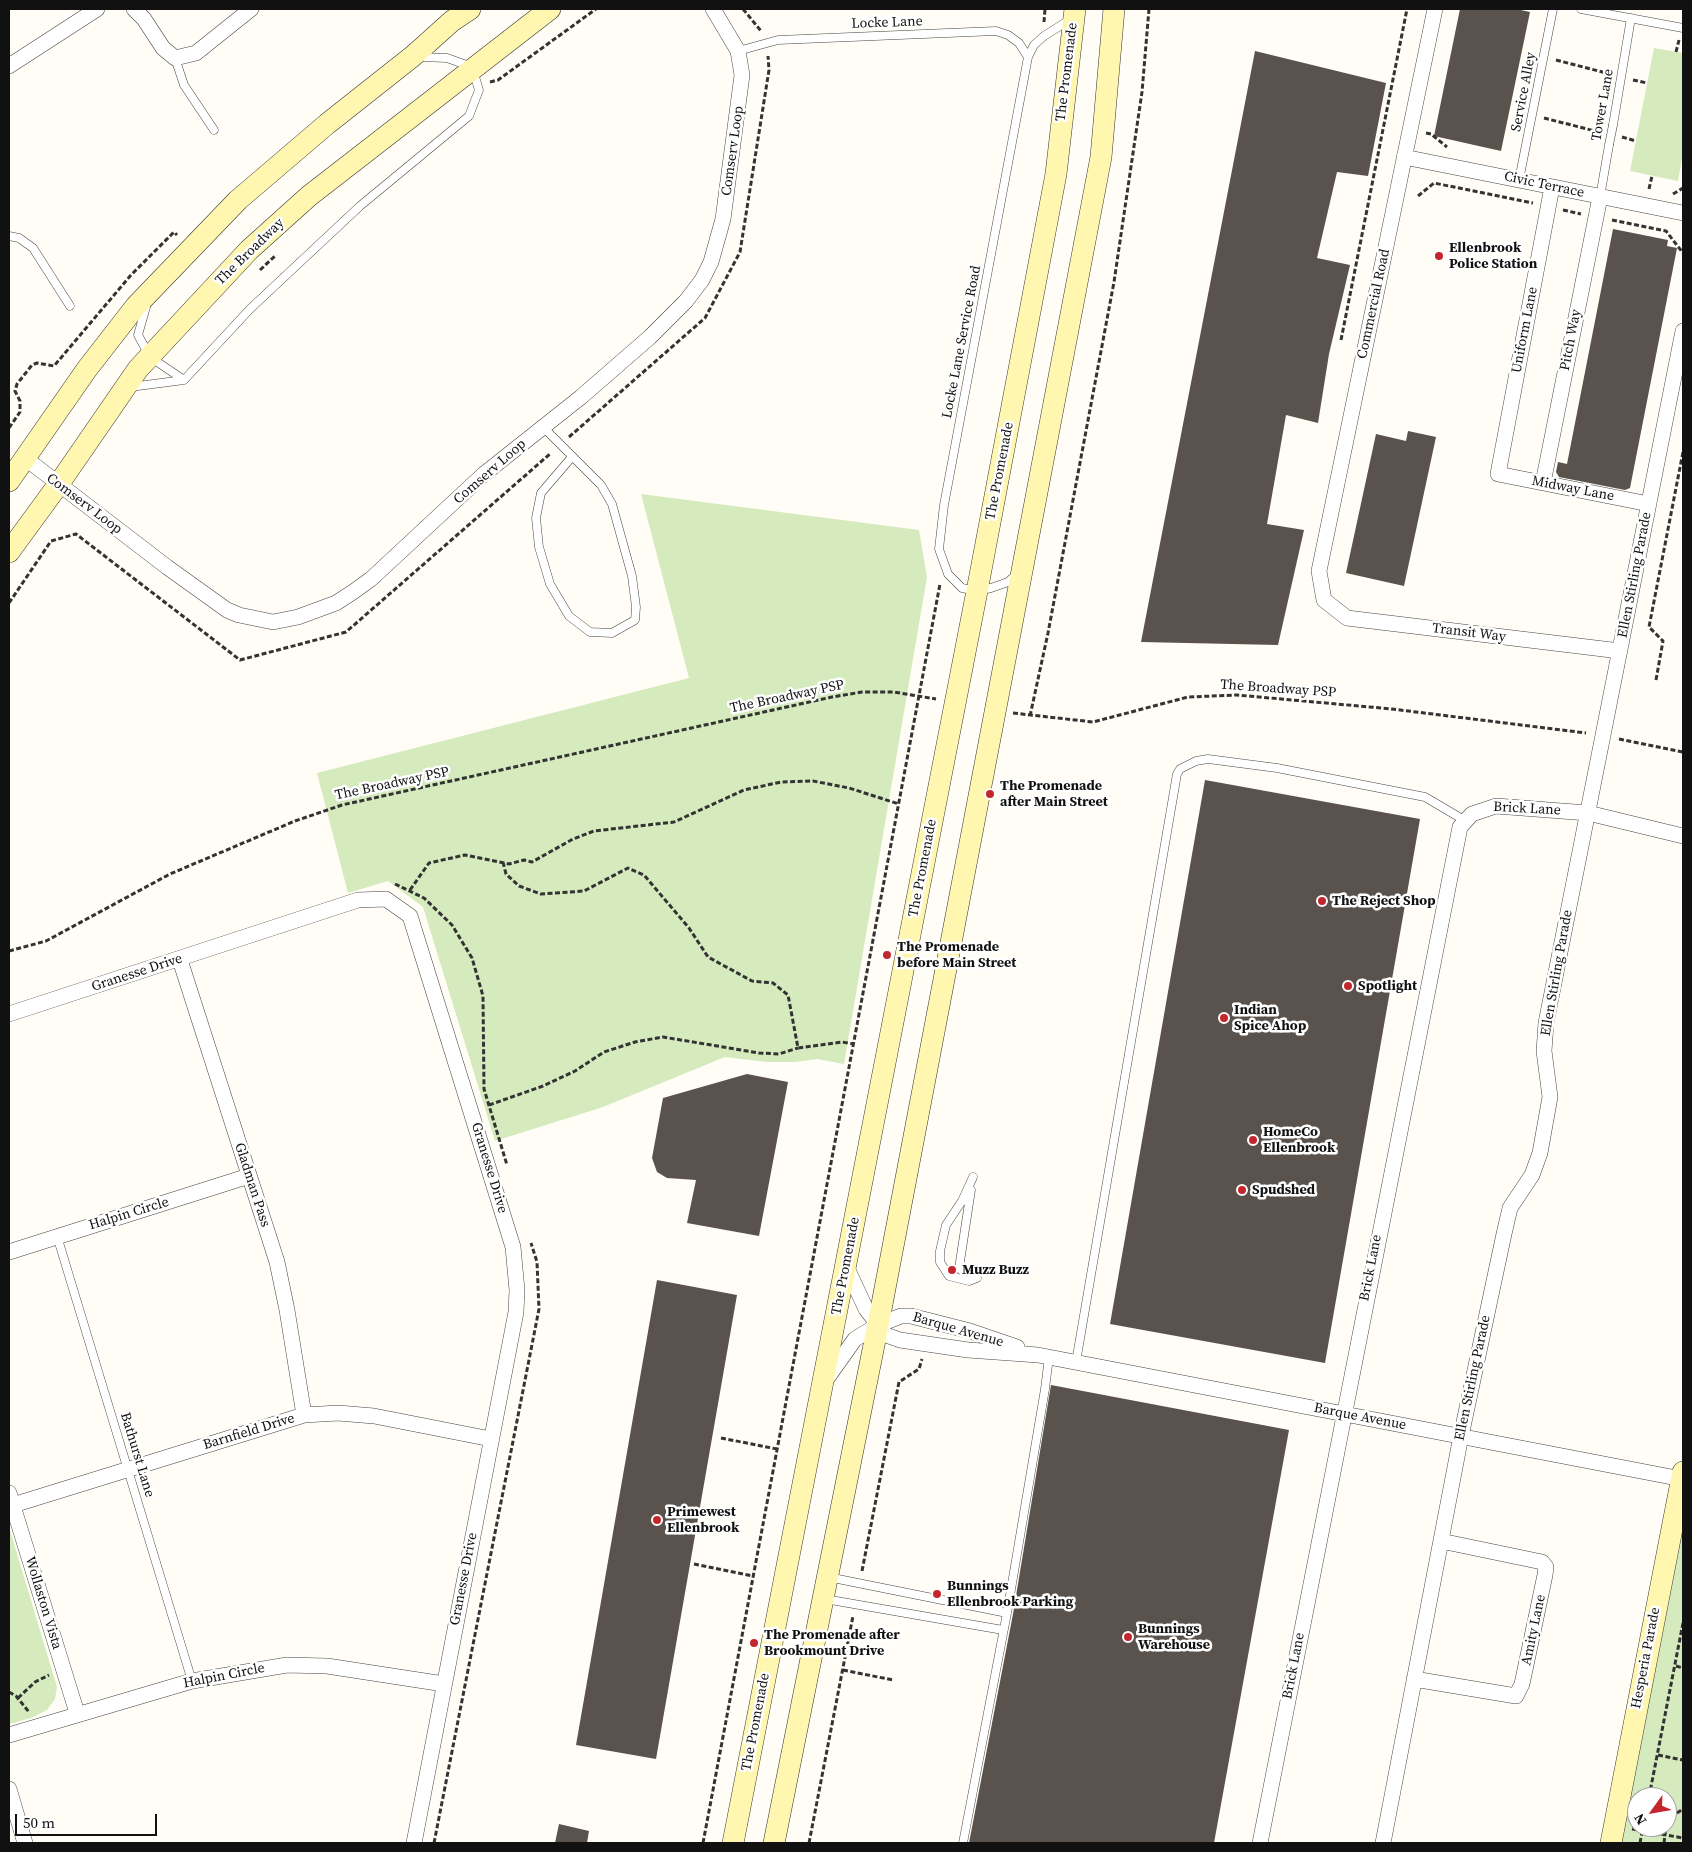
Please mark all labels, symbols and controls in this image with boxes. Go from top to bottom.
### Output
street label: Locke Lane [851,13,923,33]
street label: The Promenade [1053,22,1081,122]
street label: Service Alley [1508,51,1540,133]
street label: Tower Lane [1588,68,1618,142]
street label: Comserv Loop [718,105,748,197]
street label: Civic Terrace [1502,168,1586,202]
street label: The Broadway [212,215,288,289]
place label: Ellenbrook Police Station [1449,240,1537,272]
street label: Commercial Road [1354,247,1394,361]
marker: Ellenbrook Police Station [1433,250,1445,262]
street label: Locke Lane Service Road [939,264,985,420]
street label: Uniform Lane [1508,285,1542,375]
street label: Pitch Way [1557,308,1585,372]
street label: The Promenade [982,421,1018,521]
street label: Comserv Loop [450,436,530,508]
street label: Comserv Loop [43,470,125,538]
street label: Midway Lane [1530,473,1616,505]
street label: Ellen Stirling Parade [1615,511,1655,639]
street label: Transit Way [1431,620,1507,646]
street label: The Broadway PSP [729,677,845,717]
street label: The Broadway PSP [1220,677,1336,701]
street label: The Broadway PSP [334,764,450,804]
place label: The Promenade after Main Street [1000,778,1108,810]
marker: The Promenade after Main Street [984,788,996,800]
street label: Brick Lane [1493,799,1561,819]
street label: The Promenade [905,818,941,918]
place label: The Reject Shop [1332,893,1436,909]
marker: The Reject Shop [1316,895,1328,907]
street label: Ellen Stirling Parade [1538,909,1576,1037]
place label: The Promenade before Main Street [897,939,1016,972]
marker: The Promenade before Main Street [881,949,893,961]
street label: Granesse Drive [90,950,184,996]
place label: Spotlight [1358,978,1417,994]
marker: Spotlight [1342,980,1354,992]
place label: Indian Spice Ahop [1234,1002,1306,1034]
marker: Indian Spice Ahop [1218,1012,1230,1024]
street label: Granesse Drive [467,1120,511,1216]
place label: HomeCo Ellenbrook [1263,1124,1335,1156]
marker: HomeCo Ellenbrook [1247,1134,1259,1146]
street label: Gladman Pass [230,1141,274,1229]
place label: Spudshed [1252,1182,1315,1198]
marker: Spudshed [1236,1184,1248,1196]
street label: Halpin Circle [87,1194,171,1234]
street label: The Promenade [828,1216,864,1316]
street label: Brick Lane [1356,1233,1386,1303]
place label: Muzz Buzz [962,1262,1029,1278]
marker: Muzz Buzz [946,1264,958,1276]
street label: Barque Avenue [911,1309,1005,1351]
street label: Ellen Stirling Parade [1451,1314,1495,1442]
street label: Barque Avenue [1312,1400,1408,1434]
street label: Barnfield Drive [201,1410,297,1454]
street label: Bathurst Lane [116,1411,158,1499]
place label: Primewest Ellenbrook [667,1504,739,1536]
marker: Primewest Ellenbrook [651,1514,663,1526]
street label: Granesse Drive [447,1531,481,1627]
street label: Wollaston Vista [21,1554,65,1652]
place label: Bunnings Ellenbrook Parking [947,1578,1073,1610]
marker: Bunnings Ellenbrook Parking [931,1588,943,1600]
street label: Amity Lane [1518,1593,1550,1667]
street label: Hesperia Parade [1628,1606,1664,1710]
place label: Bunnings Warehouse [1138,1621,1210,1654]
place label: The Promenade after Brookmount Drive [764,1627,900,1660]
marker: Bunnings Warehouse [1122,1631,1134,1643]
street label: Brick Lane [1279,1631,1309,1701]
marker: The Promenade after Brookmount Drive [748,1637,760,1649]
street label: Halpin Circle [182,1660,266,1692]
street label: The Promenade [738,1672,774,1772]
north arrow [1627,1787,1677,1837]
scale bar [18,1804,160,1836]
text: N [1629,1810,1651,1829]
text: 50 m [23,1812,55,1833]

